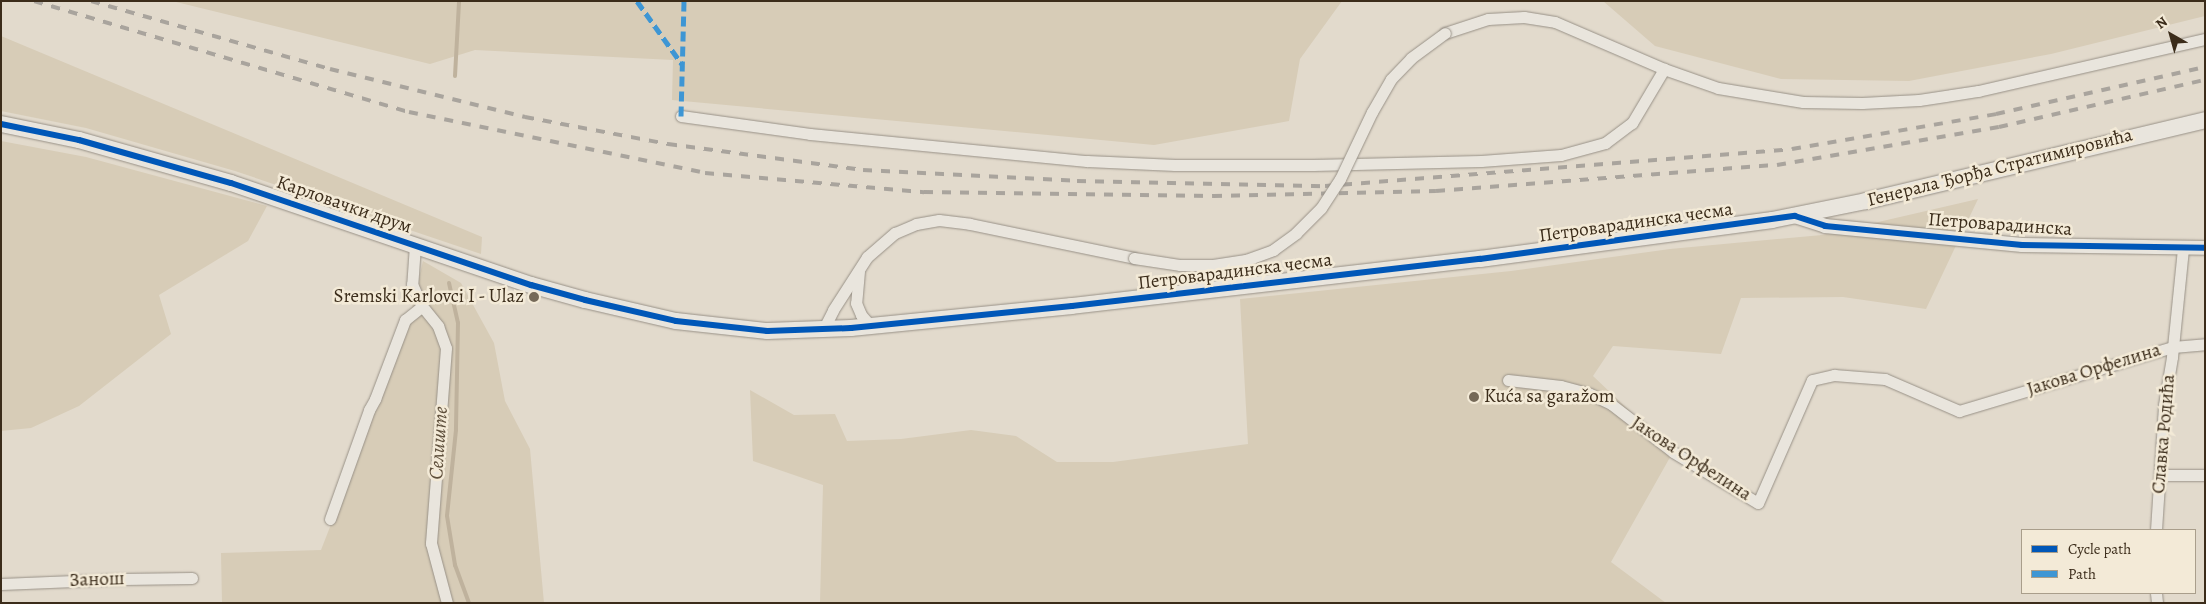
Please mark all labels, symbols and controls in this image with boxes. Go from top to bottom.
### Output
north arrow [2146,10,2196,60]
text: N [2152,12,2171,33]
street label: Генерала Ђорђа Стратимировића [1865,124,2135,212]
street label: Карловачки друм [273,171,415,239]
street label: Петроварадинска чесма [1538,198,1734,248]
street label: Петроварадинска [1927,209,2073,241]
street label: Петроварадинска чесма [1137,249,1333,295]
place label: Sremski Karlovci I - Ulaz [333,286,524,308]
marker: Sremski Karlovci I - Ulaz [528,291,540,303]
street label: Јакова Орфелина [2024,339,2164,401]
street label: Славка Родића [2147,373,2181,495]
place label: Kuća sa garažom [1484,386,1615,408]
marker: Kuća sa garažom [1468,391,1480,403]
water label: Селиште [423,406,453,480]
street label: Јакова Орфелина [1627,412,1755,506]
legend [2021,529,2196,594]
text: Cycle path [2068,539,2131,559]
text: Path [2068,564,2096,584]
street label: Занош [69,568,125,592]

